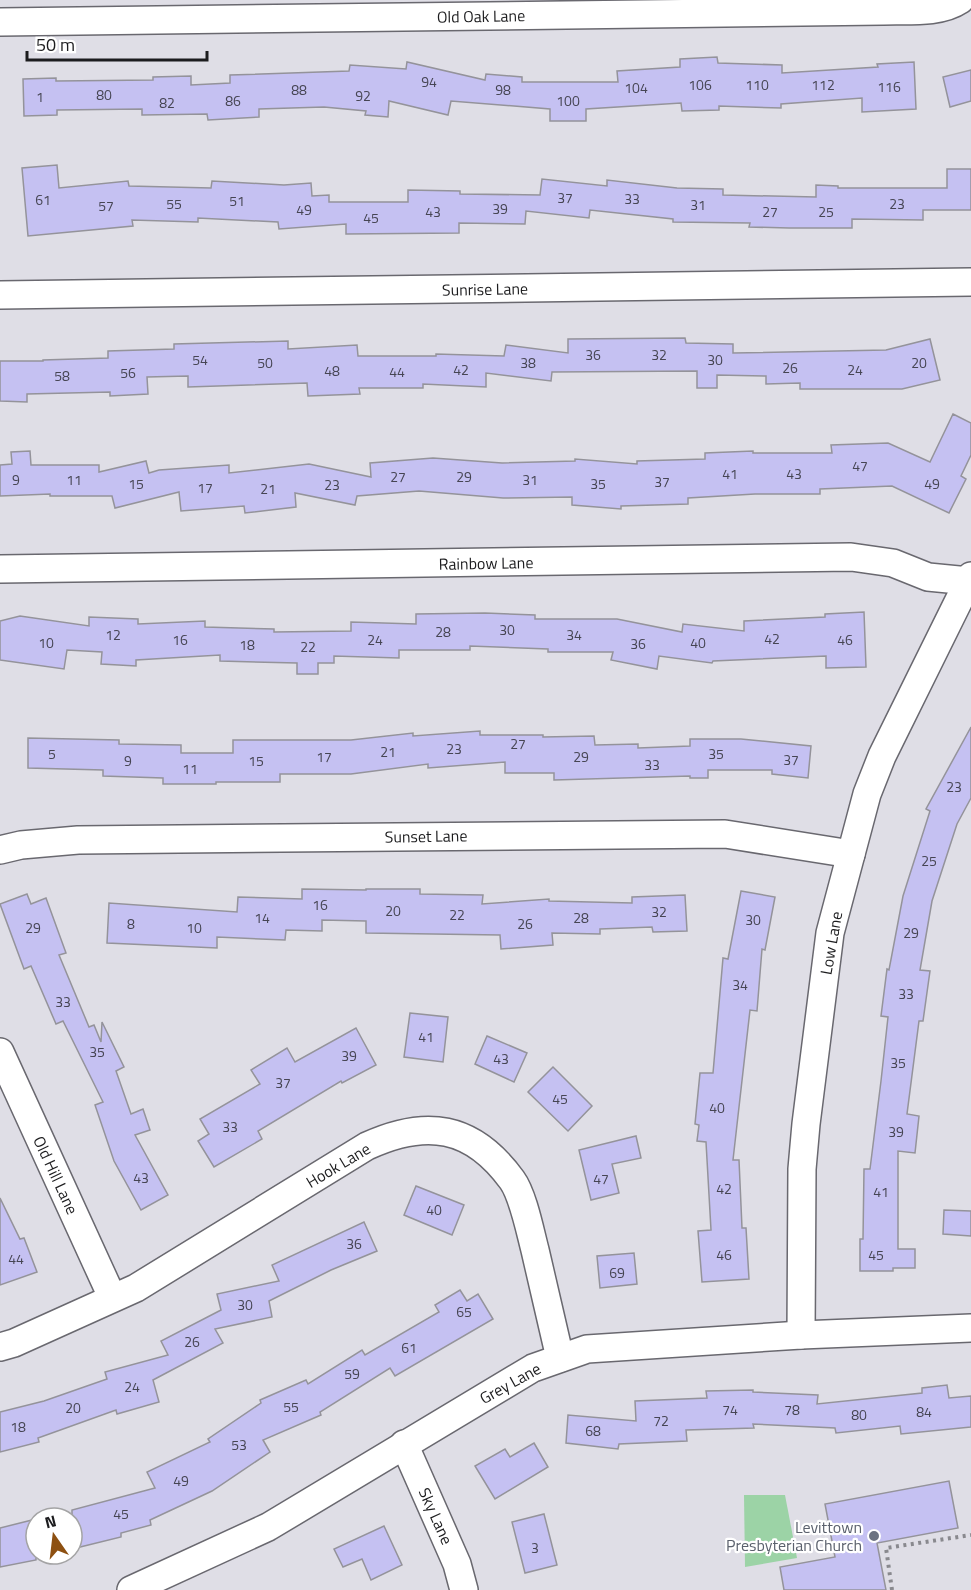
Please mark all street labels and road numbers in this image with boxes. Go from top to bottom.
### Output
street label: Old Oak Lane [437,3,525,29]
street label: Sunrise Lane [442,276,528,302]
street label: Rainbow Lane [438,550,534,576]
street label: Sunset Lane [384,823,468,849]
street label: Low Lane [814,909,848,977]
street label: Old Hill Lane [27,1132,85,1218]
street label: Hook Lane [301,1136,375,1194]
street label: Grey Lane [475,1356,545,1410]
street label: Sky Lane [413,1484,459,1548]

